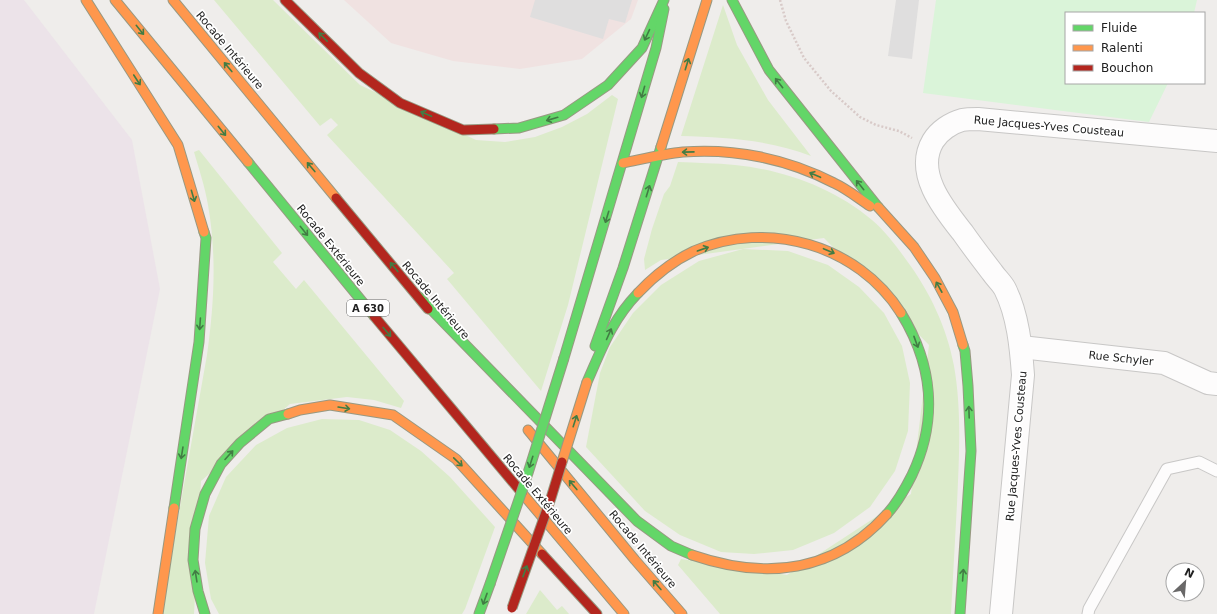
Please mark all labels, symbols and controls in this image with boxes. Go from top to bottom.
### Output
street label: Rocade Intérieure [193,9,266,92]
legend [1065,12,1205,84]
text: Fluide [1101,21,1137,35]
one-way arrow [135,25,144,36]
one-way arrow [643,29,650,41]
one-way arrow [318,32,328,42]
text: Ralenti [1101,41,1143,55]
one-way arrow [684,58,691,71]
text: Bouchon [1101,61,1153,75]
one-way arrow [224,62,233,72]
one-way arrow [133,74,141,85]
one-way arrow [775,78,784,89]
one-way arrow [639,85,647,98]
one-way arrow [421,110,433,117]
street label: Rue Jacques-Yves Cousteau [973,113,1125,140]
one-way arrow [545,116,558,123]
one-way arrow [218,125,226,136]
one-way arrow [682,148,695,156]
one-way arrow [306,162,315,173]
one-way arrow [809,171,821,178]
one-way arrow [856,179,865,190]
one-way arrow [645,184,652,197]
one-way arrow [190,189,197,202]
street label: Rocade Extérieure [294,202,368,289]
one-way arrow [603,210,610,223]
one-way arrow [300,226,309,237]
one-way arrow [696,244,708,252]
one-way arrow [822,247,834,255]
street label: Rocade Intérieure [399,259,472,342]
one-way arrow [389,262,398,273]
one-way arrow [935,281,943,293]
road number: A 630 [347,300,389,316]
one-way arrow [197,317,204,330]
one-way arrow [382,326,391,337]
one-way arrow [606,328,613,340]
one-way arrow [913,336,921,348]
street label: Rue Schyler [1088,349,1155,368]
street label: Rue Jacques-Yves Cousteau [1003,370,1030,522]
one-way arrow [337,404,350,412]
one-way arrow [966,406,973,419]
one-way arrow [572,415,579,428]
one-way arrow [178,446,186,459]
one-way arrow [225,450,234,460]
street label: Rocade Extérieure [500,452,575,537]
one-way arrow [527,455,534,468]
one-way arrow [453,457,463,467]
one-way arrow [569,480,578,490]
street label: Rocade Intérieure [606,508,679,591]
north arrow [1165,562,1205,602]
one-way arrow [521,565,529,577]
text: N [1182,566,1196,581]
one-way arrow [959,569,966,582]
one-way arrow [191,570,199,583]
one-way arrow [652,579,661,590]
one-way arrow [480,592,488,604]

